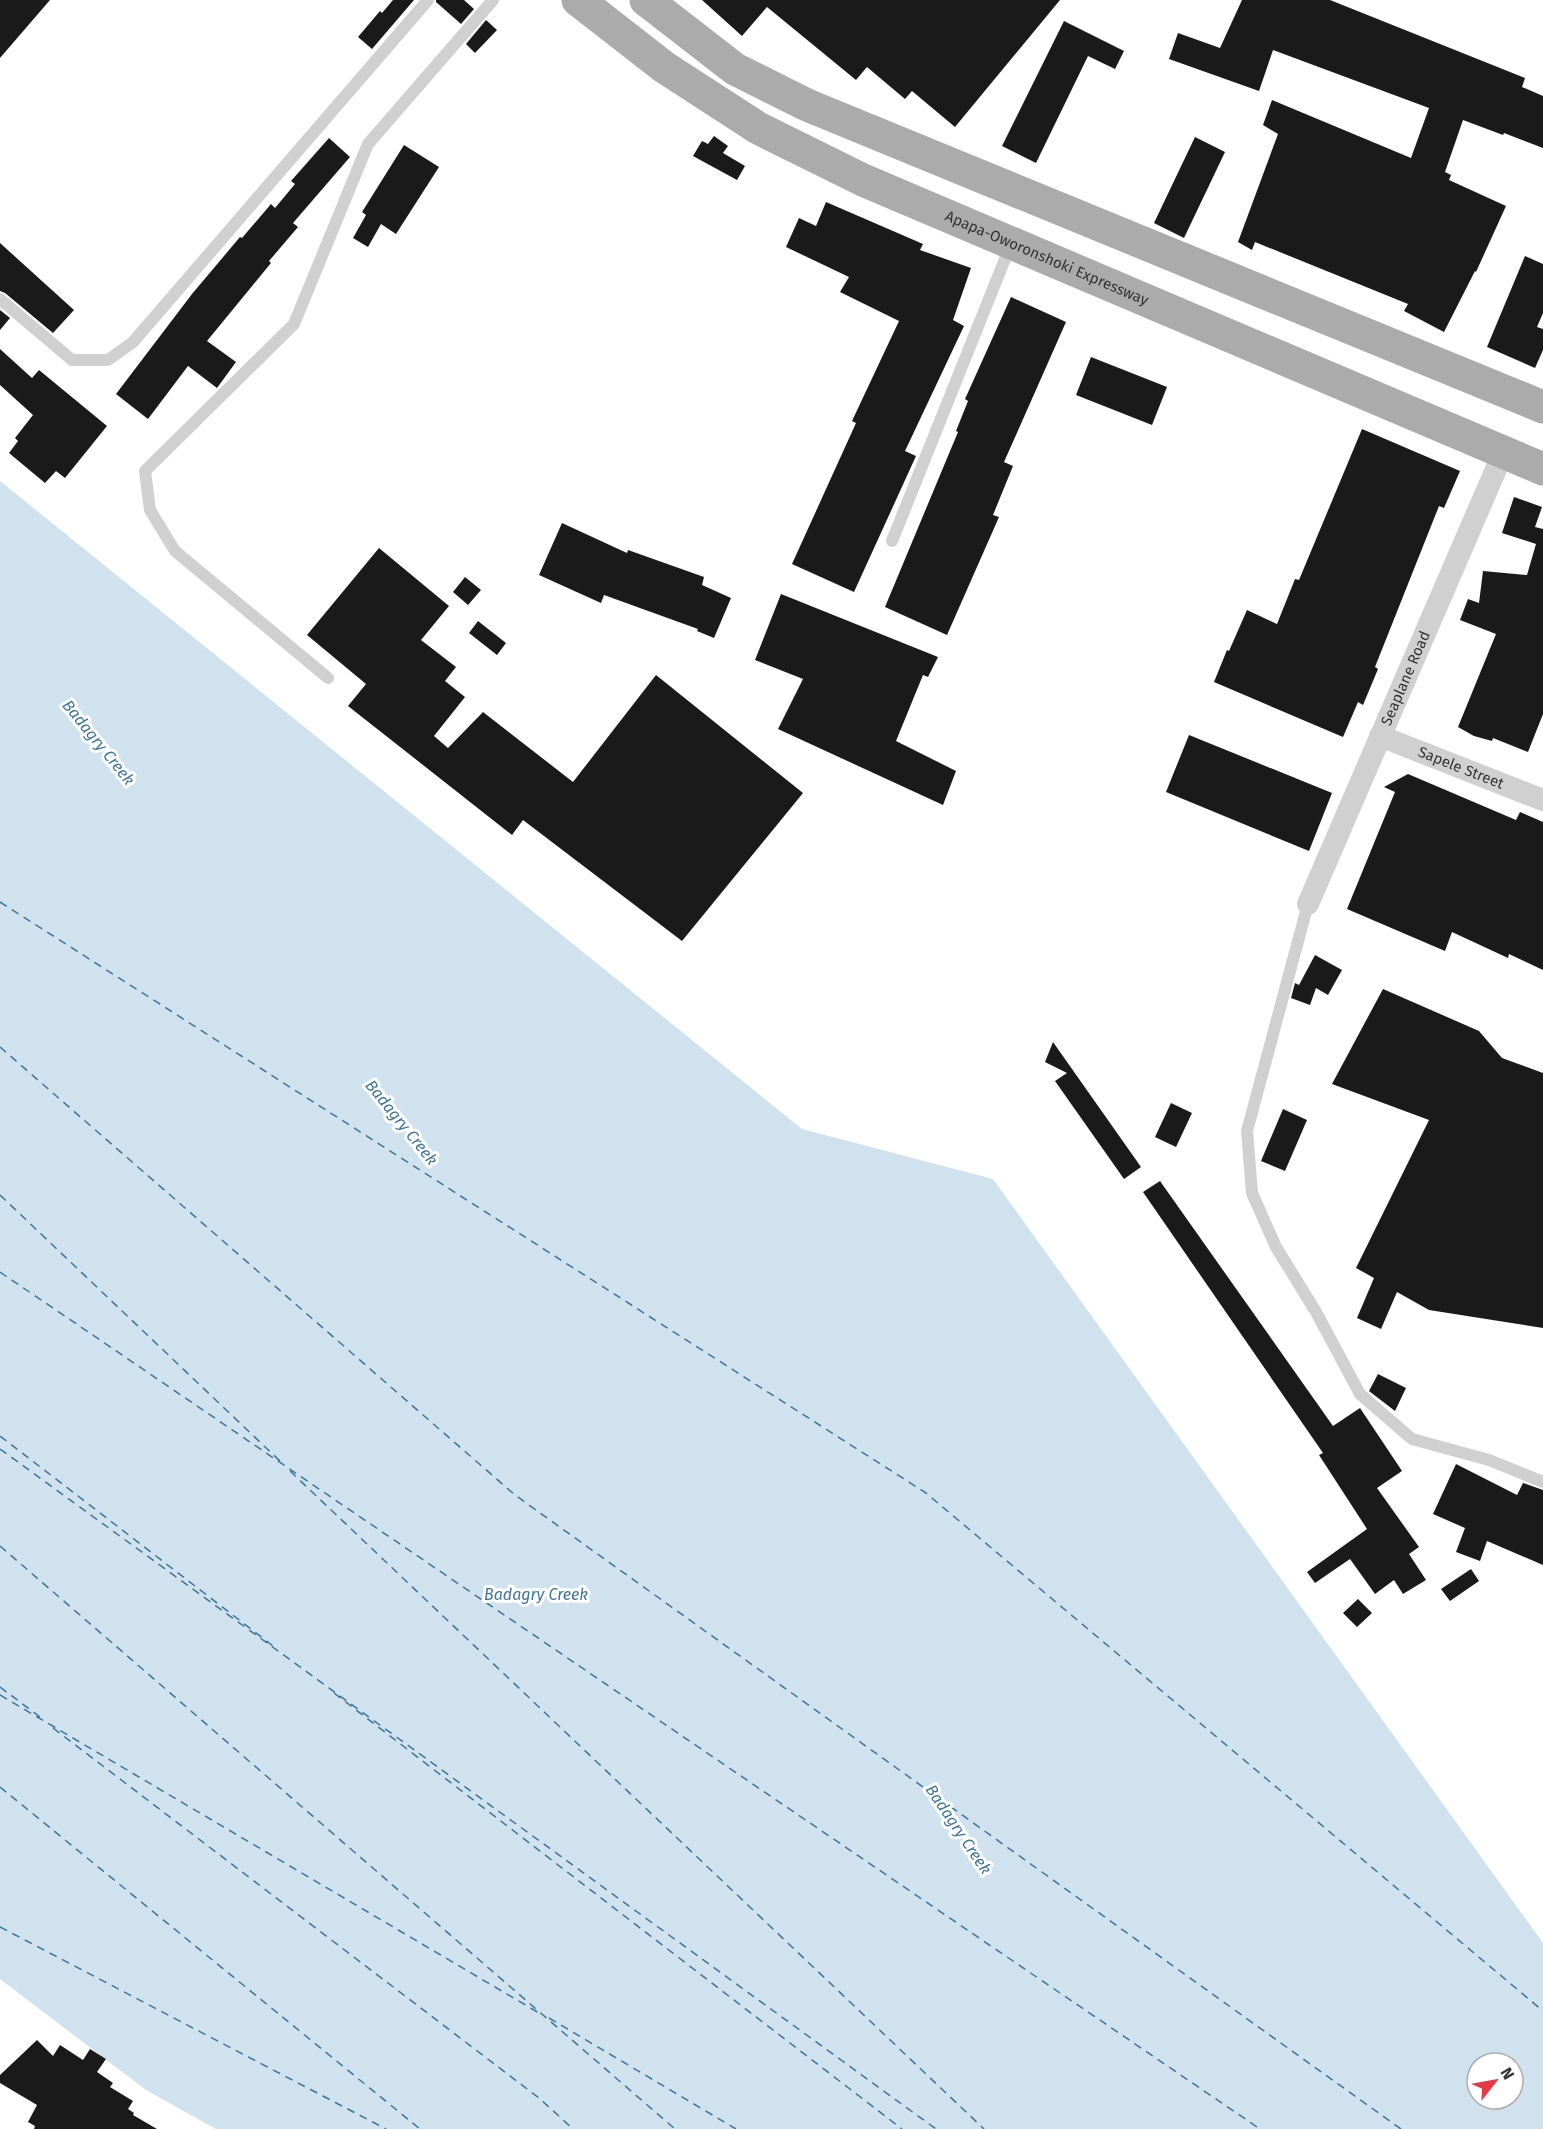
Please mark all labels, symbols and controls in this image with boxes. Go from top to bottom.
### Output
street label: Apapa-Oworonshoki Expressway [942,207,1152,310]
street label: Seaplane Road [1377,628,1434,728]
water label: Badagry Creek [59,696,139,789]
street label: Sapele Street [1415,743,1507,793]
water label: Badagry Creek [362,1076,442,1169]
water label: Badagry Creek [484,1585,588,1604]
water label: Badagry Creek [922,1781,996,1878]
north arrow [1465,2051,1525,2111]
text: N [1497,2064,1518,2083]

